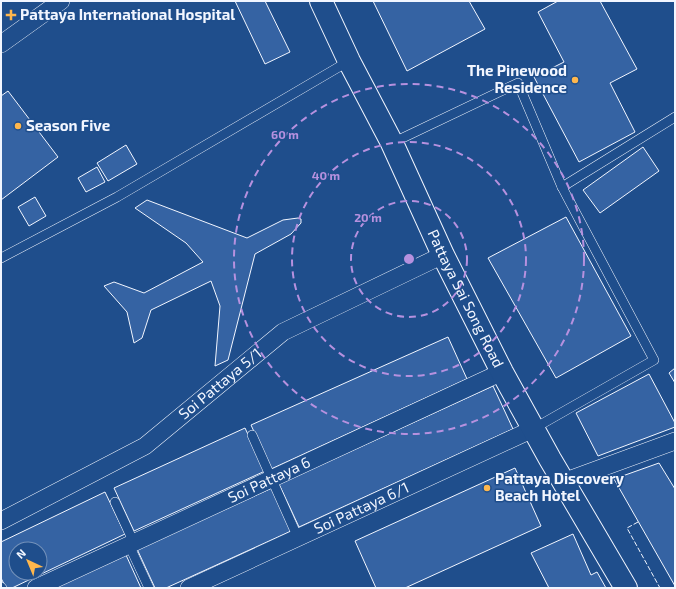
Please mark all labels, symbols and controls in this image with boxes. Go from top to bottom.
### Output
place label: Pattaya International Hospital [20,5,235,24]
marker: Pattaya International Hospital [5,9,17,21]
place label: The Pinewood Residence [467,61,567,96]
marker: The Pinewood Residence [570,75,580,85]
place label: Season Five [26,116,110,134]
marker: Season Five [13,121,23,131]
text: 60 m [271,127,299,141]
text: 40 m [312,168,340,182]
text: 20 m [354,210,382,224]
street label: Pattaya Sai Song Road [425,226,508,370]
centre of rings [402,252,416,266]
street label: Soi Pattaya 5/1 [175,344,265,422]
street label: Soi Pattaya 6 [225,452,313,506]
place label: Pattaya Discovery Beach Hotel [495,469,625,504]
street label: Soi Pattaya 6/1 [311,478,411,537]
marker: Pattaya Discovery Beach Hotel [482,483,492,493]
north arrow [8,541,48,581]
text: N [13,546,28,561]

